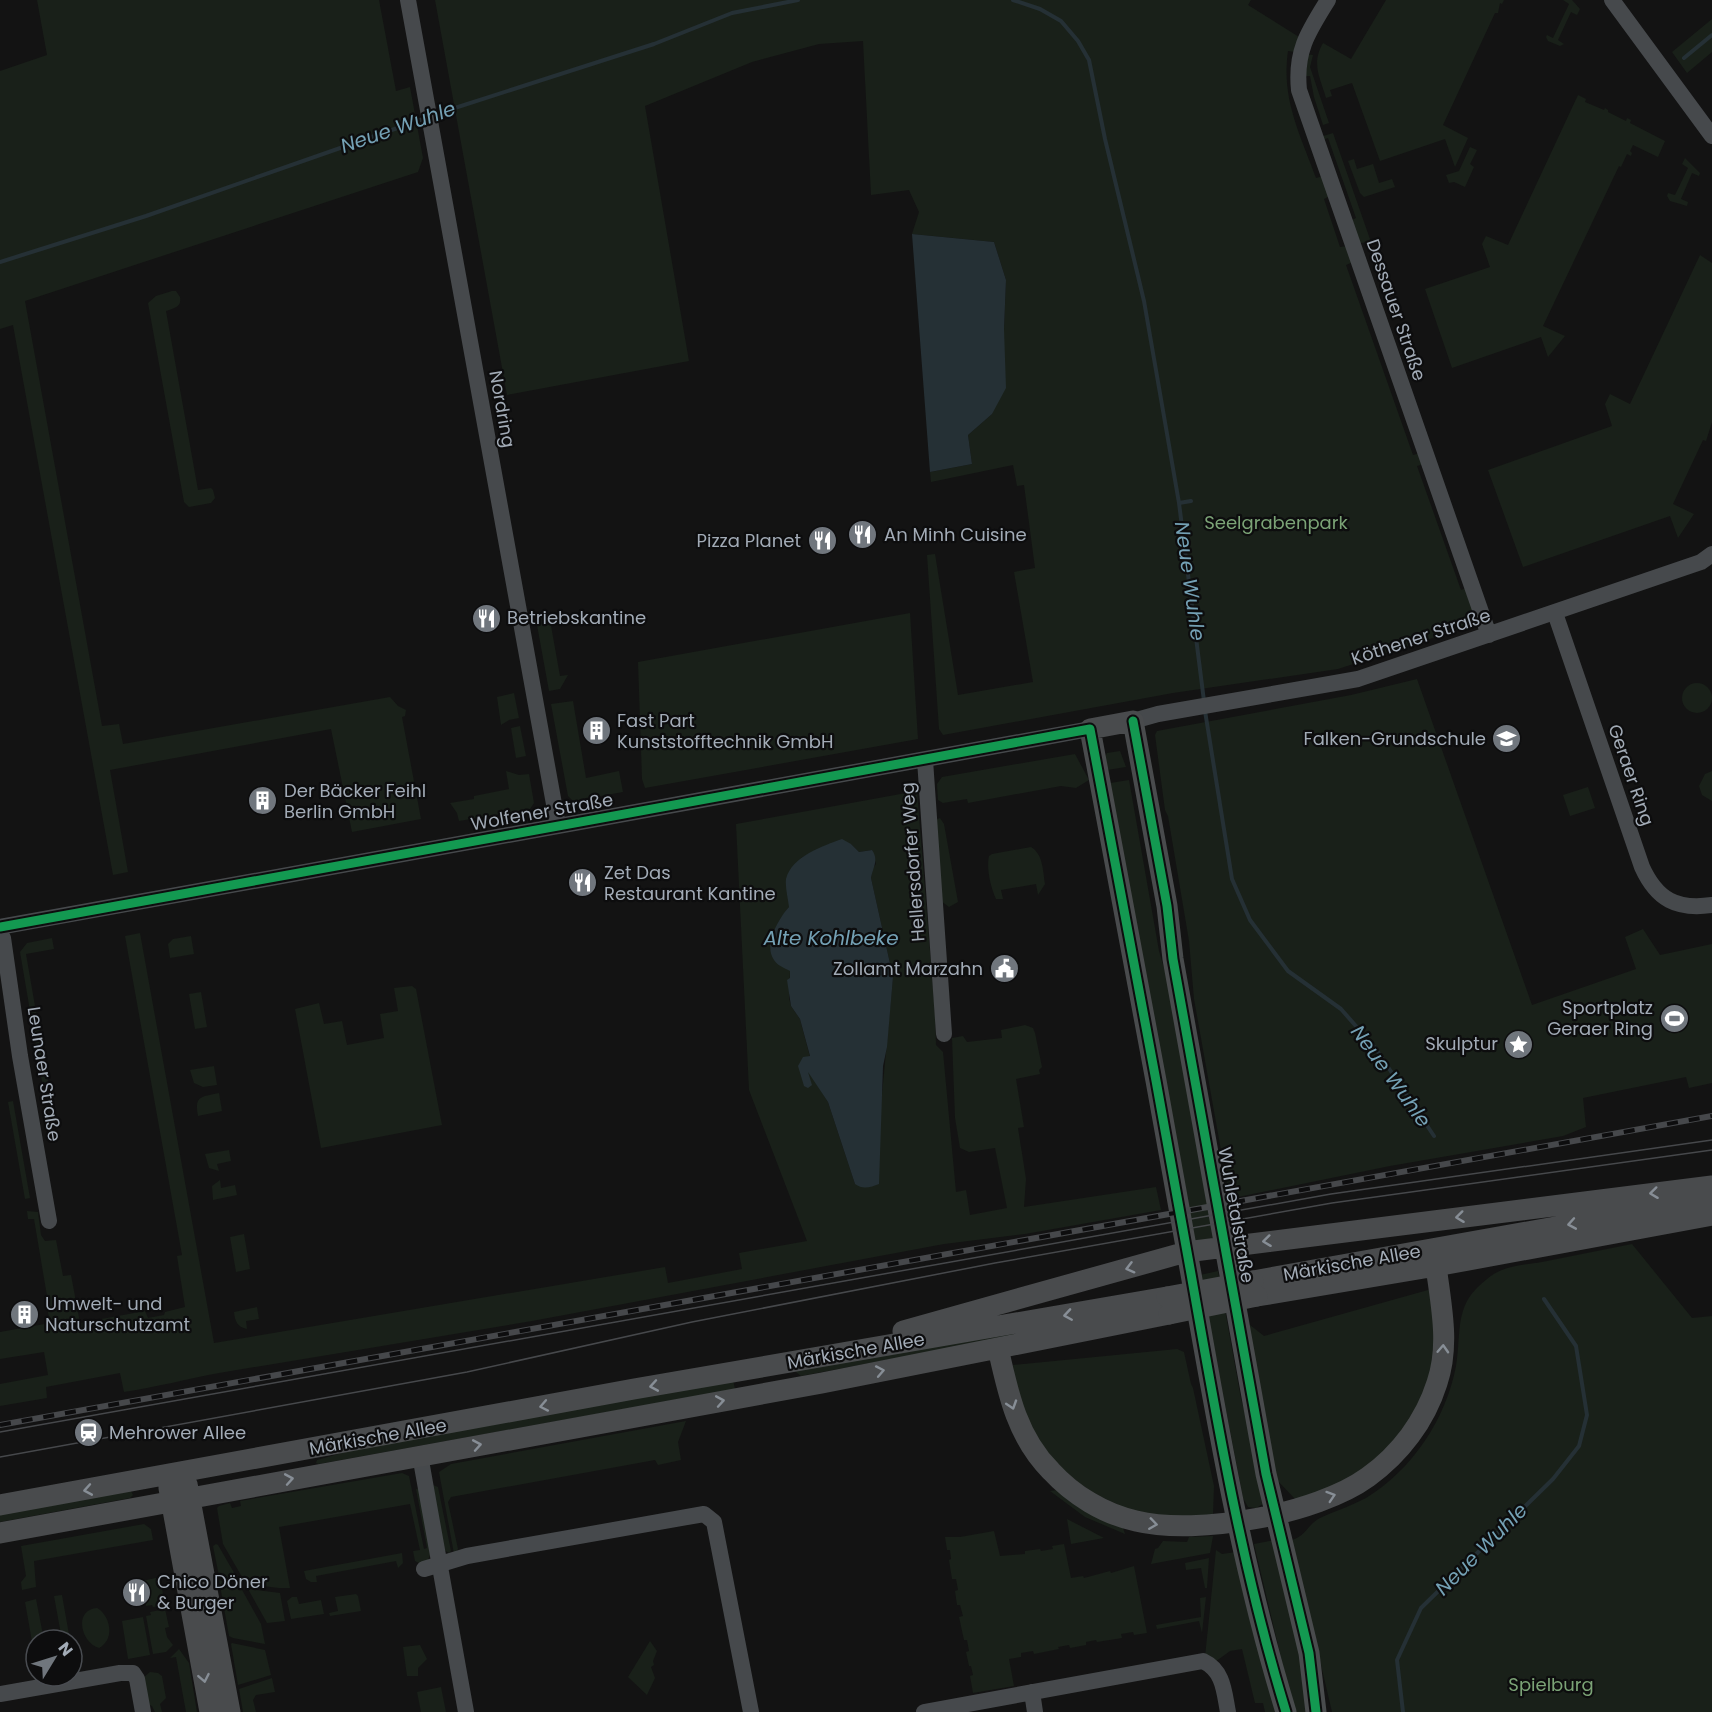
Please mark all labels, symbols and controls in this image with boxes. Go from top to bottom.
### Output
water label: Neue Wuhle [337,94,459,160]
street label: Dessauer Straße [1360,236,1432,384]
street label: Nordring [483,368,522,449]
park label: Seelgrabenpark [1204,510,1348,535]
restaurant icon: An Minh Cuisine [847,519,879,551]
water label: Neue Wuhle [1168,520,1212,642]
place label: An Minh Cuisine [884,522,1027,547]
restaurant icon: Pizza Planet [806,525,838,557]
place label: Pizza Planet [697,528,801,553]
restaurant icon: Betriebskantine [470,602,502,634]
street label: Köthener Straße [1348,602,1494,671]
place label: Betriebskantine [507,605,646,630]
place label: Fast Part Kunststofftechnik GmbH [617,708,833,754]
building icon: Fast Part Kunststofftechnik GmbH [580,715,612,747]
street label: Geraer Ring [1602,721,1661,829]
school or university icon: Falken-Grundschule [1491,723,1523,755]
place label: Falken-Grundschule [1304,726,1486,751]
place label: Der Bäcker Feihl Berlin GmbH [284,778,426,824]
street label: Hellersdorfer Weg [894,782,931,943]
building icon: Der Bäcker Feihl Berlin GmbH [247,785,279,817]
street label: Wolfener Straße [469,787,615,836]
place label: Zet Das Restaurant Kantine [604,860,776,906]
restaurant icon: Zet Das Restaurant Kantine [567,867,599,899]
water label: Alte Kohlbeke [762,924,899,952]
public building icon: Zollamt Marzahn [988,953,1020,985]
place label: Zollamt Marzahn [833,956,983,981]
place label: Sportplatz Geraer Ring [1547,995,1653,1041]
sports icon: Sportplatz Geraer Ring [1658,1002,1690,1034]
street label: Leunaer Straße [21,1005,67,1143]
water label: Neue Wuhle [1344,1019,1438,1133]
place icon: Skulptur [1503,1028,1535,1060]
place label: Skulptur [1425,1031,1498,1056]
street label: Wuhletalstraße [1212,1145,1261,1285]
one-way arrow [1649,1186,1659,1199]
one-way arrow [1456,1210,1465,1222]
one-way arrow [1567,1217,1577,1230]
one-way arrow [1262,1234,1271,1246]
street label: Märkische Allee [1281,1238,1423,1287]
one-way arrow [1125,1261,1136,1273]
place label: Umwelt- und Naturschutzamt [45,1291,190,1337]
building icon: Umwelt- und Naturschutzamt [8,1298,40,1330]
one-way arrow [1063,1308,1073,1321]
street label: Märkische Allee [785,1326,927,1375]
one-way arrow [1437,1345,1450,1354]
one-way arrow [874,1365,884,1378]
one-way arrow [649,1379,659,1392]
one-way arrow [715,1395,725,1408]
one-way arrow [539,1399,549,1412]
one-way arrow [1004,1399,1017,1410]
street label: Märkische Allee [307,1412,449,1461]
station icon: Mehrower Allee [72,1417,104,1449]
place label: Mehrower Allee [109,1420,246,1445]
one-way arrow [472,1439,482,1452]
one-way arrow [284,1474,293,1486]
one-way arrow [84,1483,93,1495]
one-way arrow [1325,1491,1336,1504]
water label: Neue Wuhle [1429,1497,1533,1601]
one-way arrow [1148,1518,1157,1530]
place label: Chico Döner & Burger [157,1569,268,1615]
restaurant icon: Chico Döner & Burger [120,1576,152,1608]
north arrow [24,1628,84,1688]
text: N [53,1637,78,1661]
park label: Spielburg [1508,1672,1594,1697]
one-way arrow [197,1673,210,1683]

